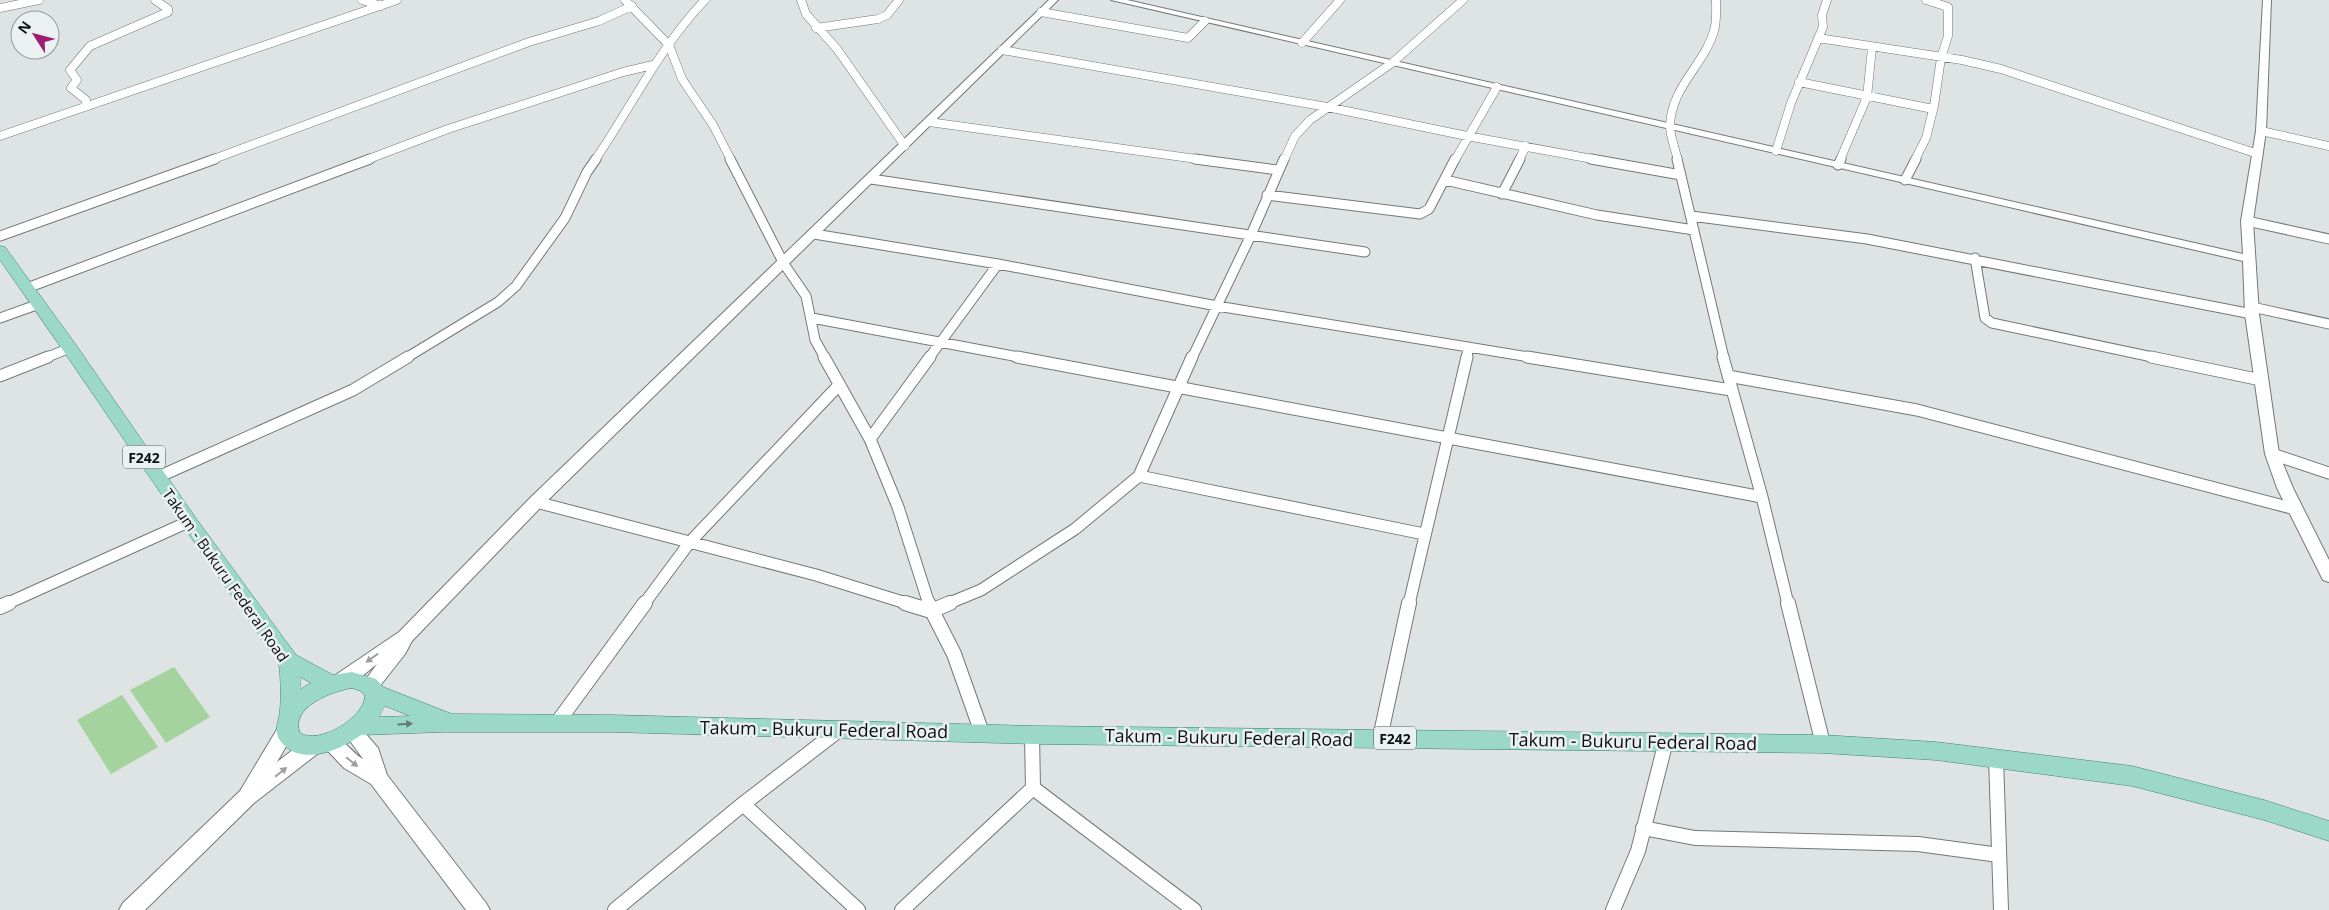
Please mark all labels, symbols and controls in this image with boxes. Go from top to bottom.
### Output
north arrow [10,10,60,60]
text: N [13,17,35,37]
road number: F242 [123,446,165,468]
street label: Takum - Bukuru Federal Road [158,484,294,666]
one-way arrow [365,653,378,663]
street label: Takum - Bukuru Federal Road [700,715,948,743]
one-way arrow [397,720,413,728]
street label: Takum - Bukuru Federal Road [1105,723,1353,751]
road number: F242 [1374,726,1416,750]
street label: Takum - Bukuru Federal Road [1509,727,1757,755]
one-way arrow [346,757,359,767]
one-way arrow [274,766,287,777]

